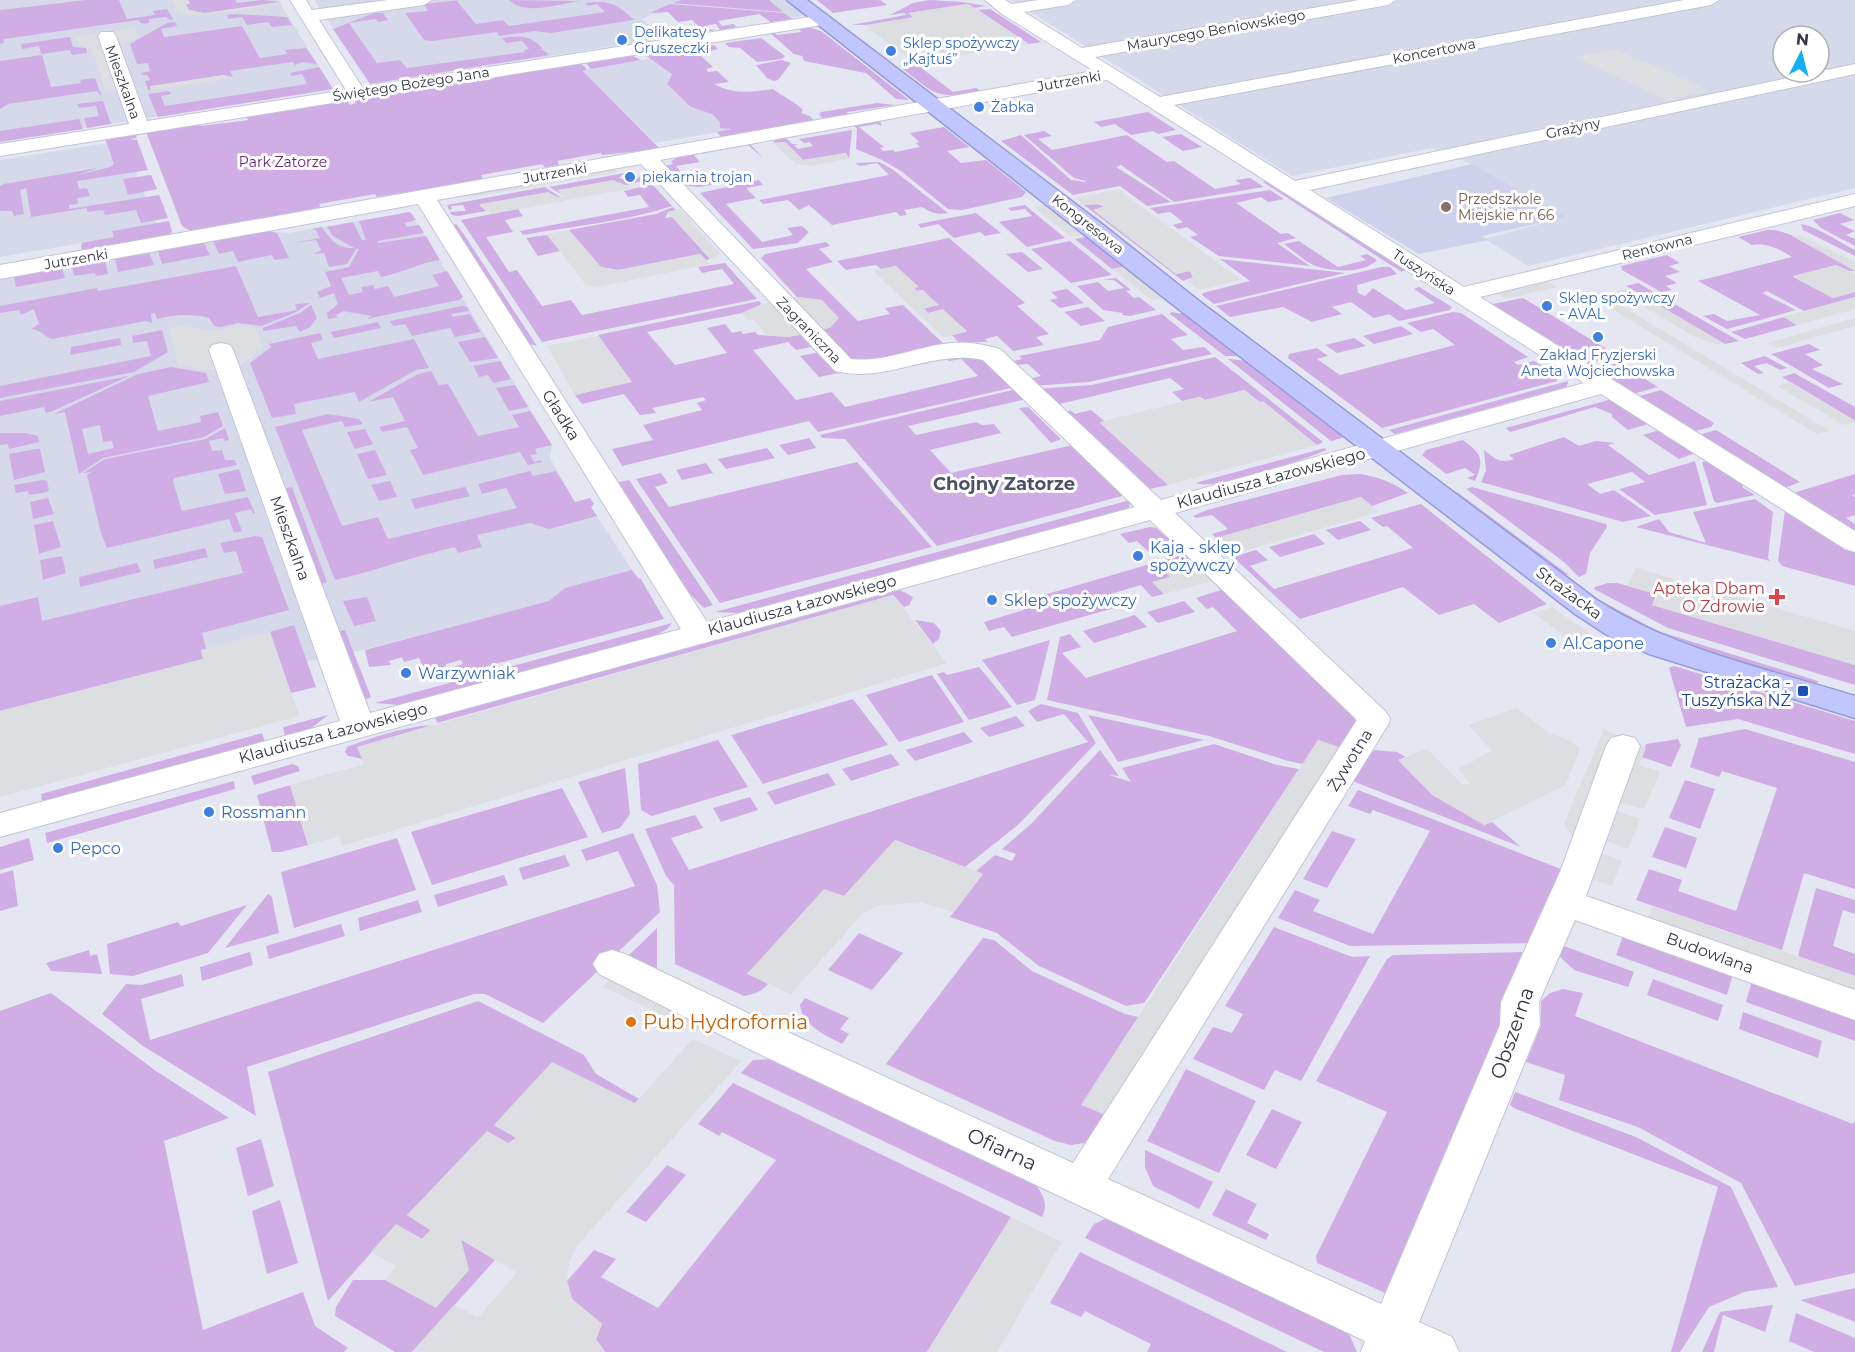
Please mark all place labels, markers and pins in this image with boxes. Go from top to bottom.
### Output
place label: Delikatesy Gruszeczki [634,23,709,57]
marker: Delikatesy Gruszeczki [615,33,629,47]
place label: Sklep spożywczy „Kajtuś” [903,34,1020,68]
marker: Sklep spożywczy „Kajtuś” [884,44,898,58]
place label: Żabka [991,98,1034,116]
marker: Żabka [972,100,986,114]
place label: piekarnia trojan [642,168,752,186]
marker: piekarnia trojan [623,170,637,184]
place label: Przedszkole Miejskie nr 66 [1458,190,1555,224]
marker: Przedszkole Miejskie nr 66 [1439,200,1453,214]
place label: Sklep spożywczy - AVAL [1559,289,1676,323]
marker: Sklep spożywczy - AVAL [1540,299,1554,313]
marker: Zakład Fryzjerski Aneta Wojciechowska [1591,330,1605,344]
place label: Zakład Fryzjerski Aneta Wojciechowska [1521,346,1675,380]
place label: Kaja - sklep spożywczy [1150,538,1241,575]
marker: Kaja - sklep spożywczy [1131,549,1145,563]
place label: Apteka Dbam O Zdrowie [1653,579,1765,616]
marker: Apteka Dbam O Zdrowie [1770,590,1784,604]
place label: Sklep spożywczy [1004,591,1137,610]
marker: Sklep spożywczy [985,593,999,607]
place label: Al.Capone [1563,634,1644,653]
marker: Al.Capone [1544,636,1558,650]
place label: Warzywniak [418,664,516,683]
marker: Warzywniak [399,666,413,680]
place label: Strażacka - Tuszyńska NŻ [1682,673,1791,710]
marker: Strażacka - Tuszyńska NŻ [1796,684,1810,698]
place label: Rossmann [221,803,306,822]
marker: Rossmann [202,805,216,819]
place label: Pepco [70,839,121,858]
marker: Pepco [51,841,65,855]
place label: Pub Hydrofornia [643,1010,808,1034]
marker: Pub Hydrofornia [624,1015,638,1029]

